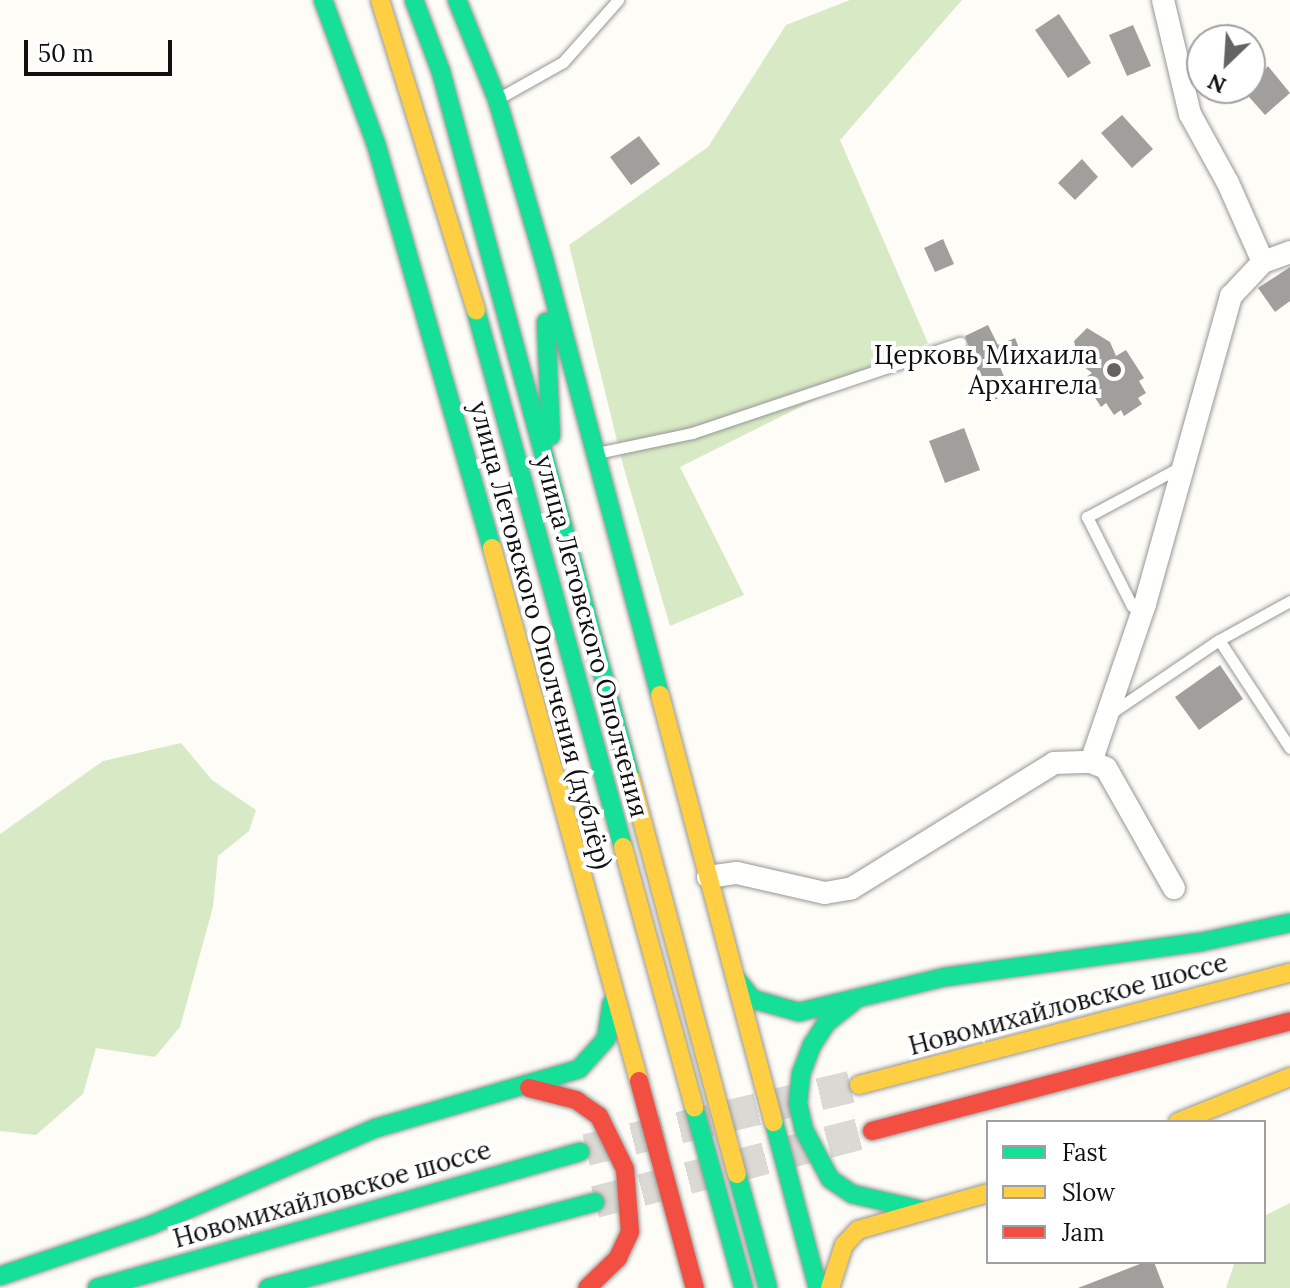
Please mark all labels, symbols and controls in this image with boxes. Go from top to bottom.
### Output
scale bar [28,24,176,74]
north arrow [1186,24,1266,104]
text: 50 m [38,38,94,69]
text: N [1203,68,1230,100]
place label: Церковь Михаила Архангела [874,339,1098,400]
marker: Церковь Михаила Архангела [1105,361,1123,379]
street label: улица Летовского Ополчения (дублёр) [463,398,619,872]
street label: улица Летовского Ополчения [529,451,655,821]
street label: Новомихайловское шоссе [905,946,1231,1062]
legend [986,1120,1266,1264]
street label: Новомихайловское шоссе [170,1134,494,1254]
text: Fast [1062,1137,1107,1168]
text: Slow [1062,1177,1115,1208]
text: Jam [1062,1217,1104,1248]

